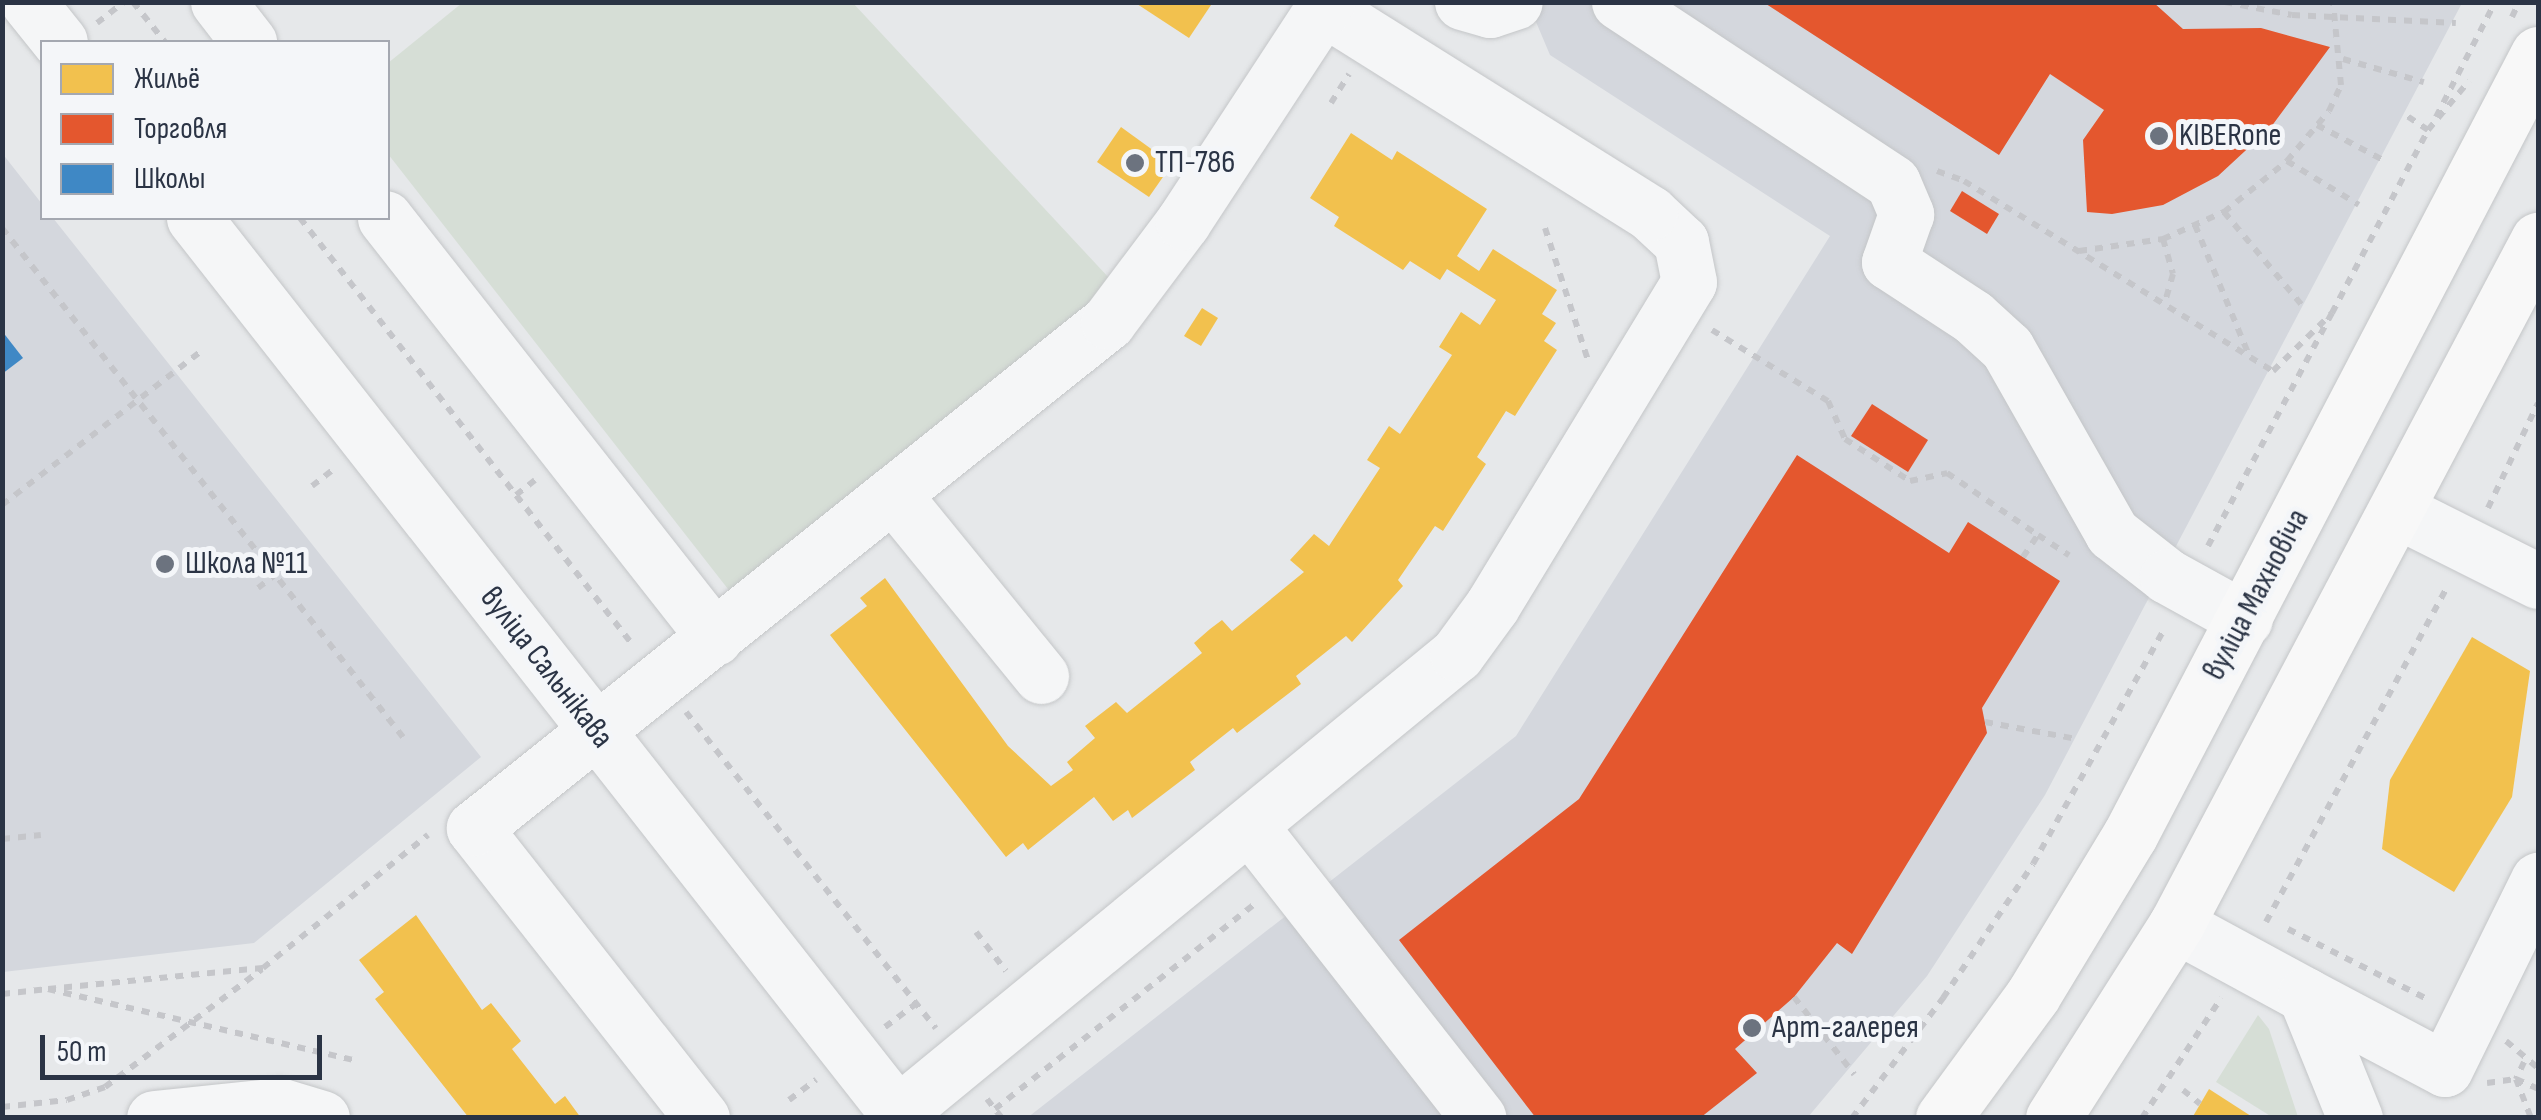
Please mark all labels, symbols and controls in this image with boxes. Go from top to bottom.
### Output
legend [40,40,390,220]
text: Жильё [134,61,200,97]
text: Торговля [134,111,227,147]
place label: KIBERone [2179,117,2281,155]
marker: KIBERone [2148,125,2170,147]
place label: ТП-786 [1155,144,1235,182]
marker: ТП-786 [1124,152,1146,174]
text: Школы [134,161,205,197]
street label: вуліца Махновіча [2196,503,2318,687]
place label: Школа №11 [185,545,307,583]
marker: Школа №11 [154,553,176,575]
street label: вуліца Сальнікава [471,580,621,756]
place label: Арт-галерея [1772,1009,1919,1047]
scale bar [45,1015,328,1077]
marker: Арт-галерея [1741,1017,1763,1039]
text: 50 m [57,1034,106,1070]

